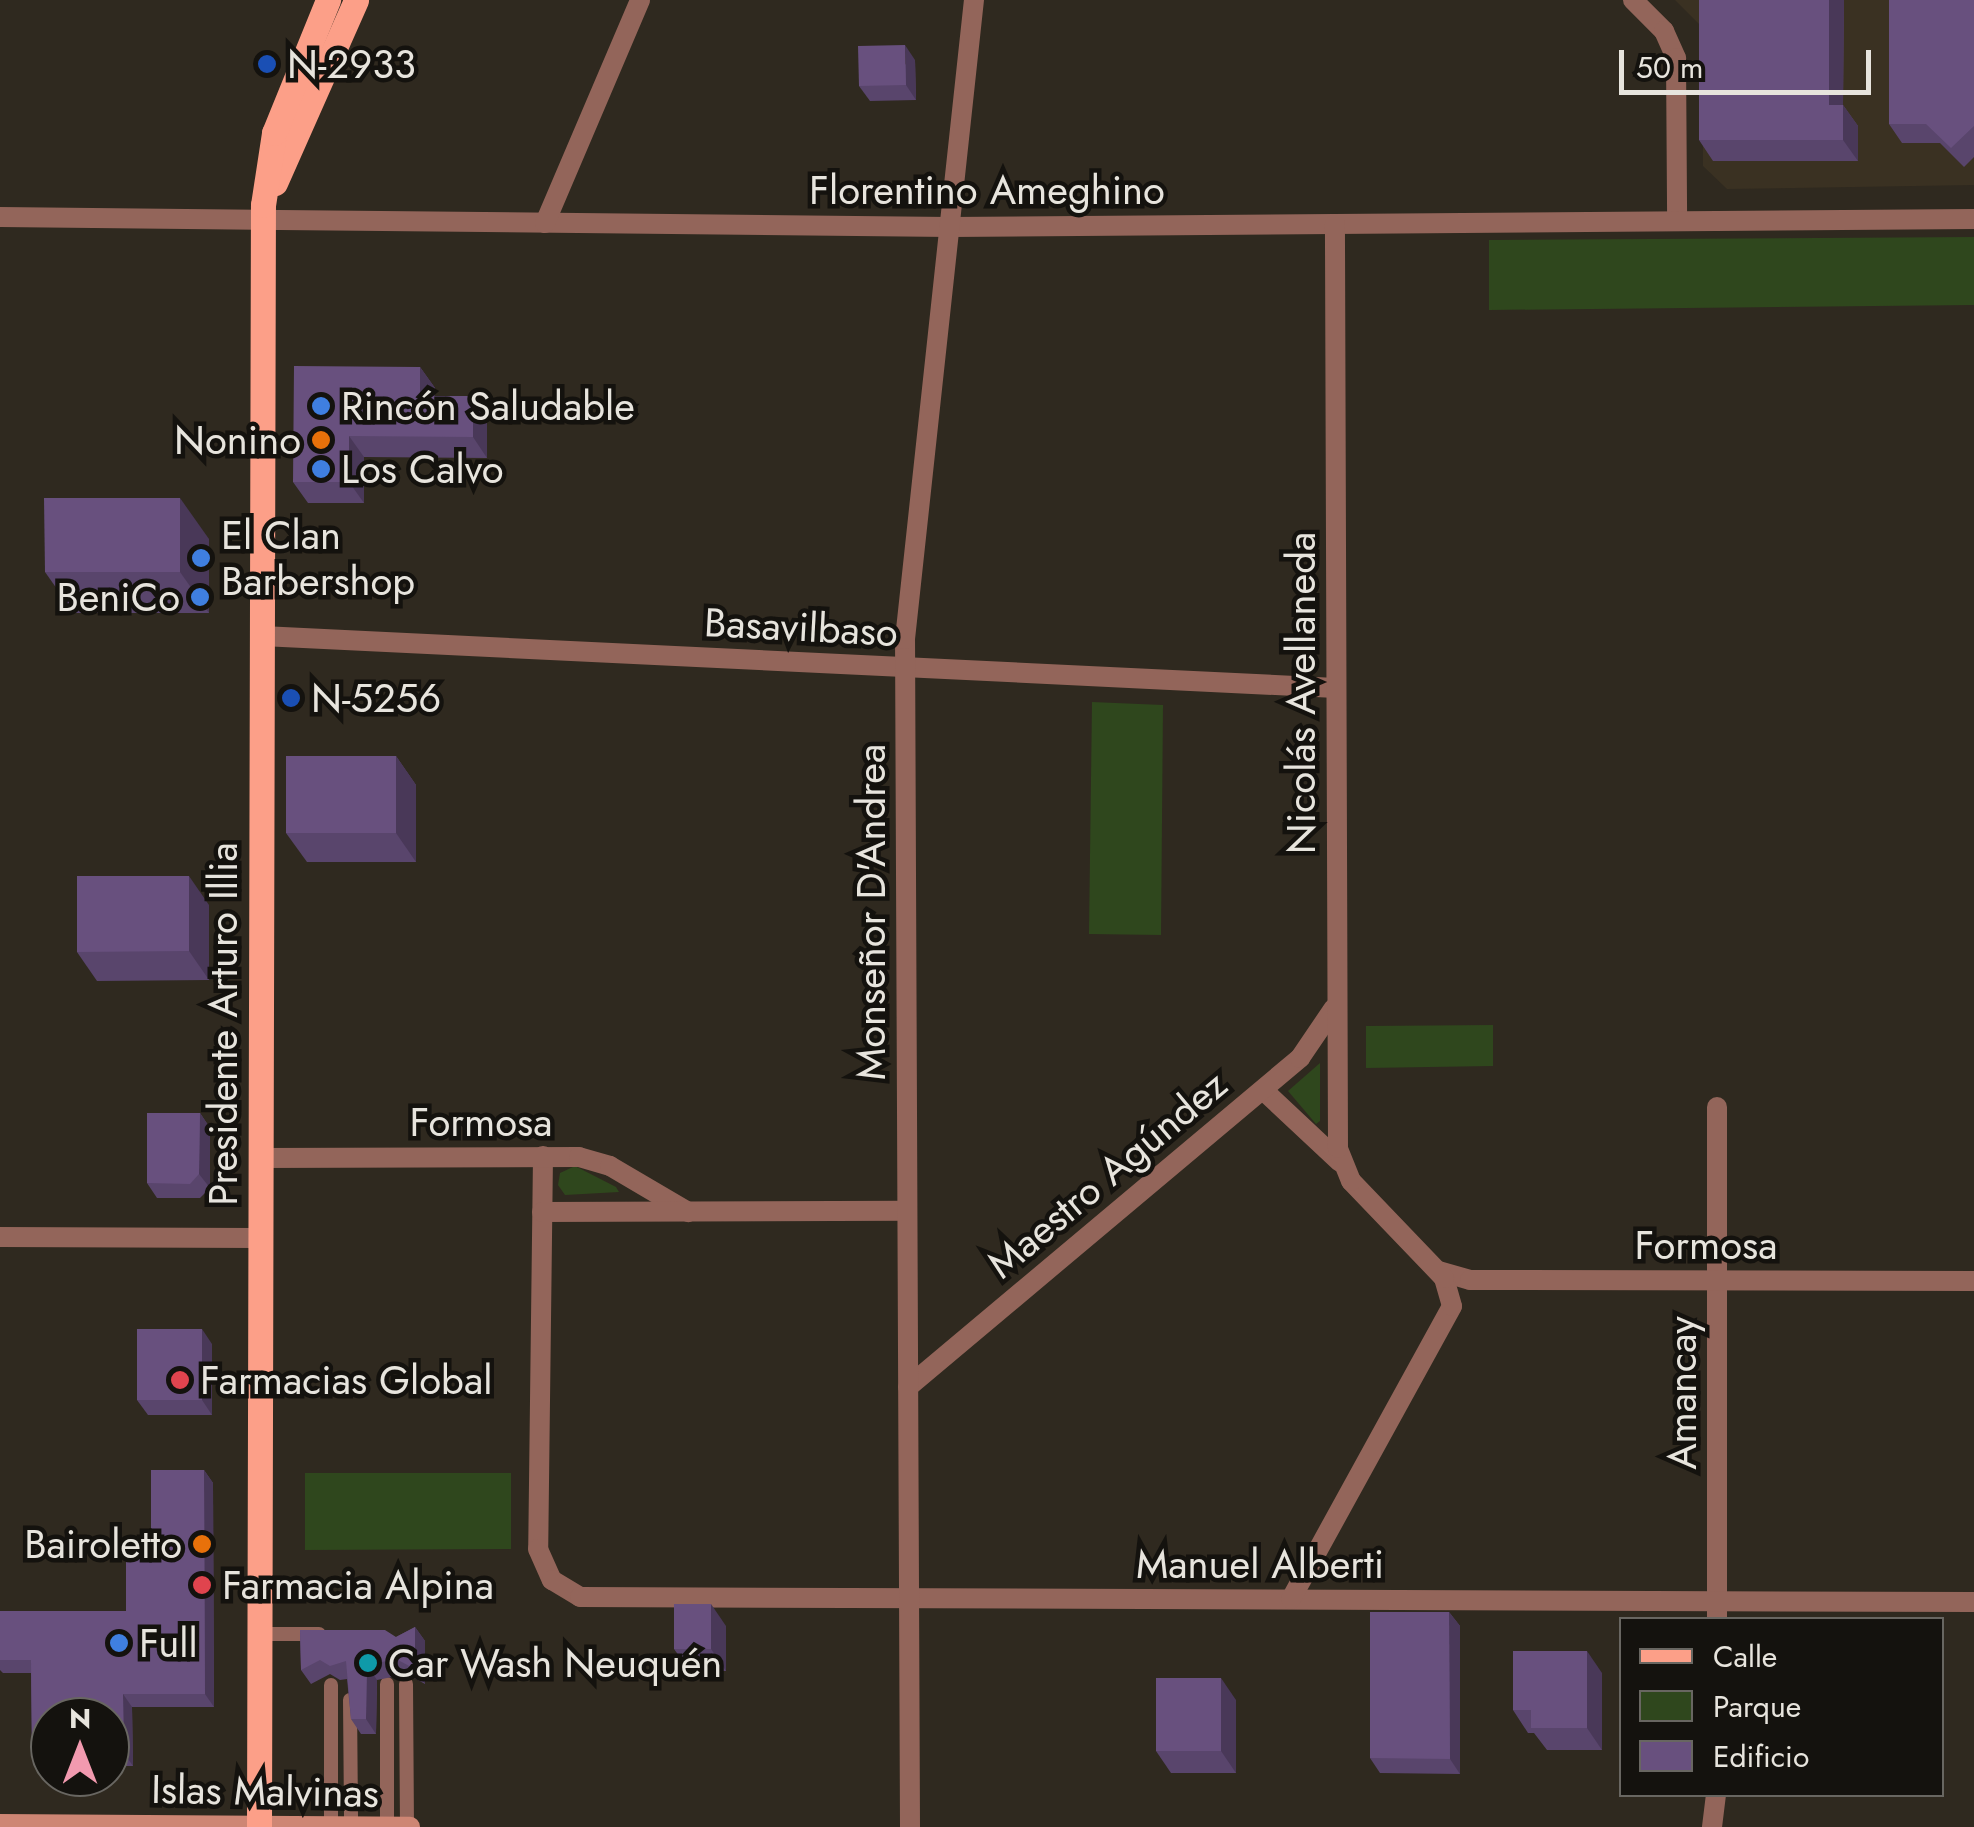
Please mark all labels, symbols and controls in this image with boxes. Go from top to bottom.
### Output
scale bar [1624,30,1876,92]
place label: N-2933 [287,40,416,88]
text: 50 m [1636,46,1703,89]
marker: N-2933 [256,53,278,75]
street label: Florentino Ameghino [809,166,1165,214]
place label: Rincón Saludable [341,382,635,430]
marker: Rincón Saludable [310,395,332,417]
place label: Nonino [174,416,301,464]
marker: Nonino [310,429,332,451]
place label: Los Calvo [341,445,504,493]
marker: Los Calvo [310,458,332,480]
place label: El Clan Barbershop [221,511,415,605]
street label: Nicolás Avellaneda [1277,532,1325,854]
marker: El Clan Barbershop [190,547,212,569]
place label: BeniCo [56,573,180,621]
marker: BeniCo [189,586,211,608]
street label: Basavilbaso [703,598,899,656]
place label: N-5256 [311,674,441,722]
marker: N-5256 [280,687,302,709]
street label: Monseñor D'Andrea [847,744,895,1080]
street label: Presidente Arturo Illia [199,842,247,1206]
street label: Maestro Agúndez [978,1060,1236,1288]
street label: Formosa [410,1098,552,1146]
street label: Formosa [1635,1221,1777,1269]
street label: Amancay [1658,1316,1706,1470]
place label: Farmacias Global [200,1356,492,1404]
marker: Farmacias Global [169,1369,191,1391]
place label: Bairoletto [24,1520,182,1568]
marker: Bairoletto [191,1533,213,1555]
street label: Manuel Alberti [1136,1540,1384,1588]
place label: Farmacia Alpina [222,1561,494,1609]
marker: Farmacia Alpina [191,1574,213,1596]
legend [1619,1617,1944,1797]
place label: Full [139,1619,198,1667]
marker: Full [108,1632,130,1654]
text: Calle [1713,1635,1777,1678]
place label: Car Wash Neuquén [388,1639,722,1687]
marker: Car Wash Neuquén [357,1652,379,1674]
text: Parque [1713,1685,1801,1728]
north arrow [30,1697,130,1797]
text: N [69,1698,91,1739]
text: Edificio [1713,1735,1809,1778]
street label: Islas Malvinas [151,1765,379,1817]

